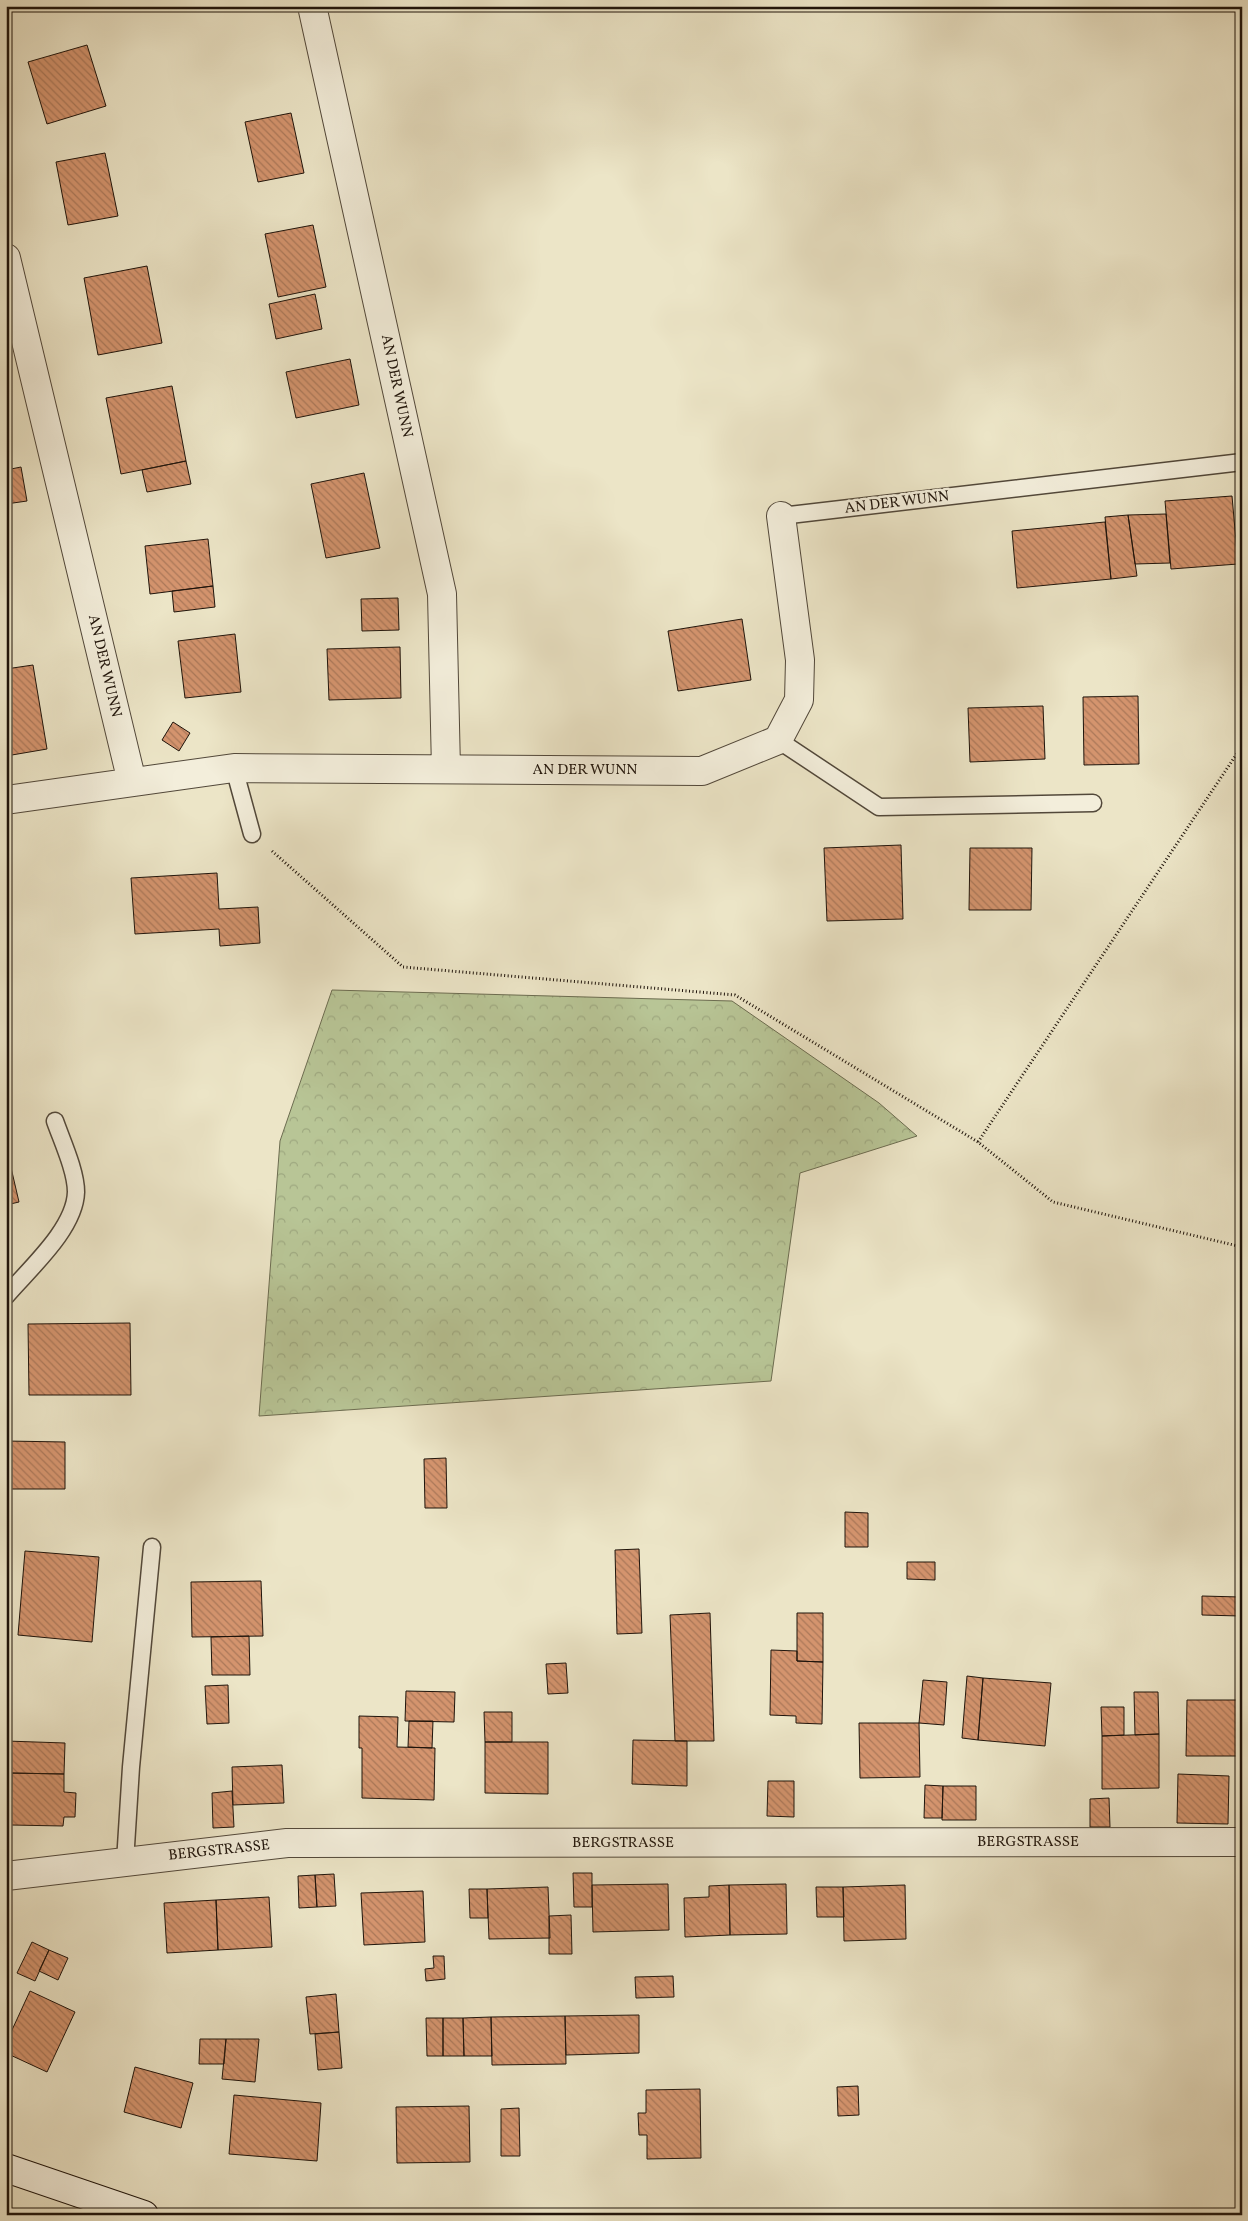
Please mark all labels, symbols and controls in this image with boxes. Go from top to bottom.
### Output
street label: AN DER WUNN [375,333,417,439]
street label: AN DER WUNN [844,486,950,520]
street label: AN DER WUNN [82,613,126,719]
street label: AN DER WUNN [533,760,637,781]
street label: BERGSTRASSE [977,1832,1079,1853]
street label: BERGSTRASSE [572,1833,674,1854]
street label: BERGSTRASSE [167,1835,271,1867]

